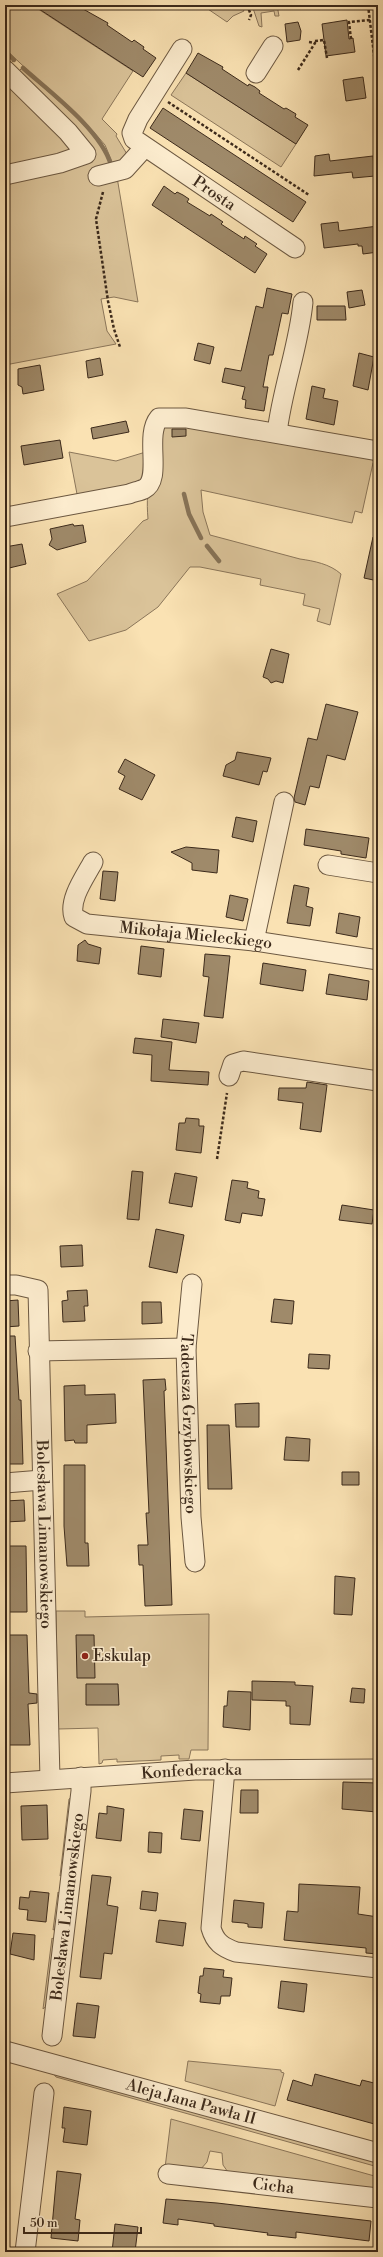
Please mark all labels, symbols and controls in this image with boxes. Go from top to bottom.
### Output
street label: Prosta [189,172,240,215]
street label: Mikołaja Mieleckiego [119,917,274,954]
street label: Tadeusza Grzybowskiego [176,1333,201,1514]
street label: Bolesława Limanowskiego [32,1439,56,1629]
place label: Eskulap [93,1646,151,1666]
marker: Eskulap [80,1651,90,1661]
street label: Konfederacka [141,1760,243,1784]
street label: Bolesława Limanowskiego [46,1812,88,2003]
street label: Aleja Jana Pawła II [123,2074,258,2129]
street label: Cicha [251,2174,296,2198]
scale bar [24,2209,141,2235]
text: 50 m [30,2216,58,2231]

